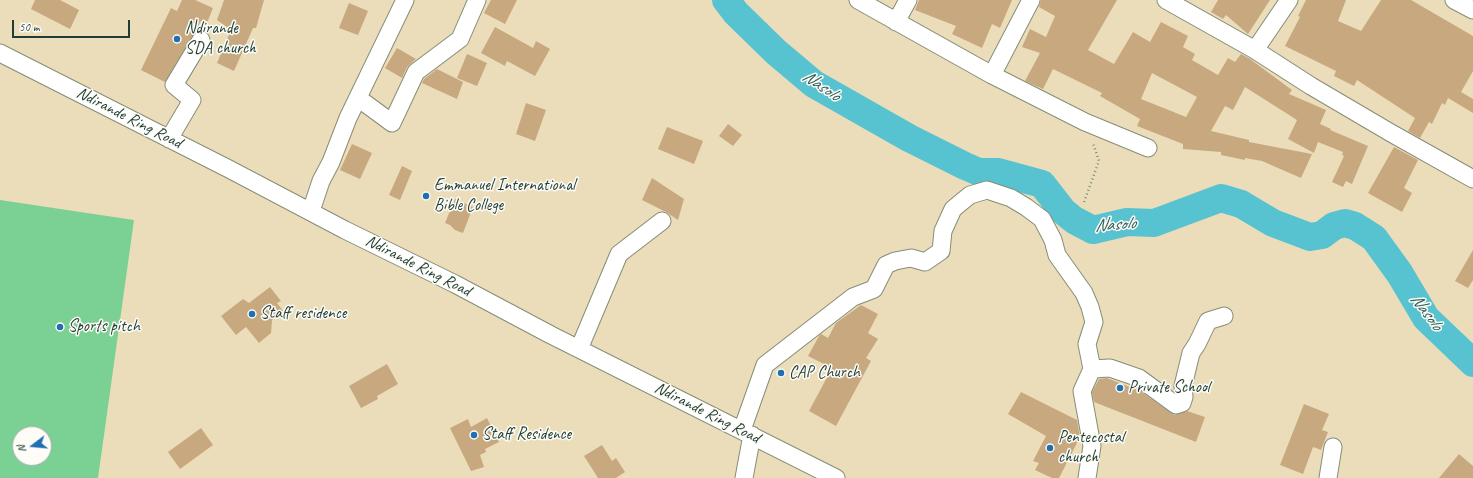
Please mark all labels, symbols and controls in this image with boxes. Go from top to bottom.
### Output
scale bar [14,12,132,38]
text: 50 m [19,19,39,35]
place label: Ndirande SDA church [185,19,256,59]
marker: Ndirande SDA church [172,34,182,44]
water label: Nasolo [798,66,844,106]
street label: Ndirande Ring Road [73,83,185,153]
place label: Emmanuel International Bible College [434,176,575,216]
marker: Emmanuel International Bible College [421,191,431,201]
water label: Nasolo [1094,213,1136,237]
street label: Ndirande Ring Road [362,231,474,301]
water label: Nasolo [1405,289,1447,335]
place label: Staff residence [260,304,346,324]
marker: Staff residence [247,309,257,319]
place label: Sports pitch [68,317,140,337]
marker: Sports pitch [55,322,65,332]
place label: CAP Church [789,363,860,383]
marker: CAP Church [776,368,786,378]
street label: Ndirande Ring Road [651,378,763,448]
place label: Private School [1128,378,1210,398]
marker: Private School [1115,383,1125,393]
place label: Staff Residence [482,425,571,445]
north arrow [12,426,52,466]
place label: Pentecostal church [1058,428,1124,468]
marker: Staff Residence [469,430,479,440]
marker: Pentecostal church [1045,443,1055,453]
text: N [14,444,29,454]

